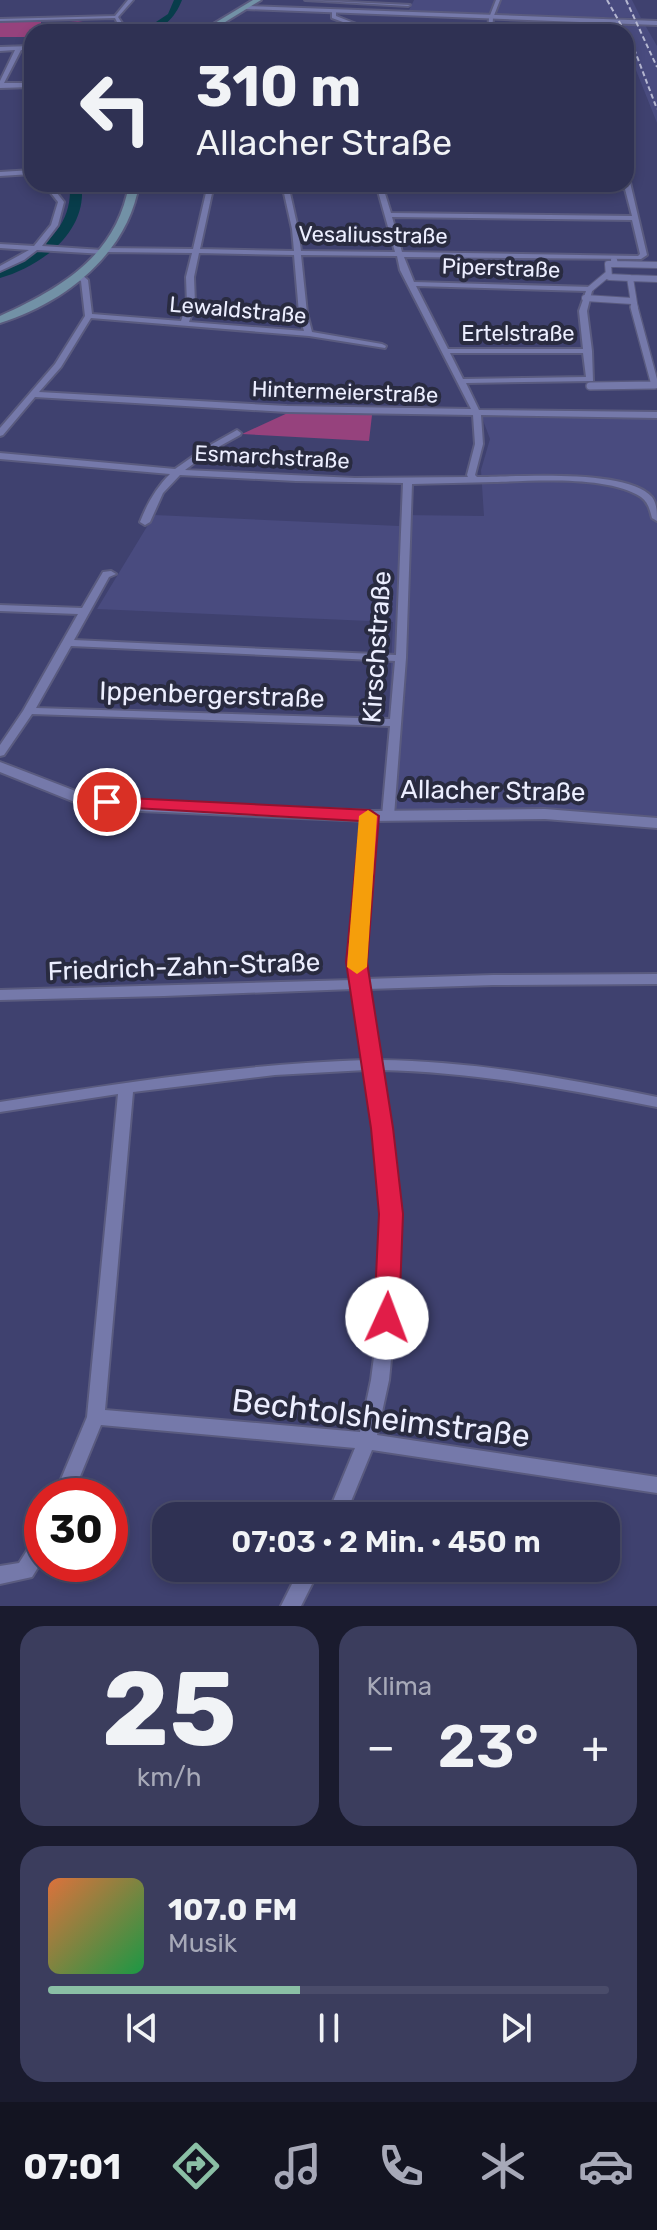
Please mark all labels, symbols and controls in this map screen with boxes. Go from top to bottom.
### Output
text: 310 m [196,54,361,120]
icon: left [64,56,168,160]
text: Allacher Straße [196,121,452,164]
street label: Vesaliusstraße [298,220,448,250]
street label: Piperstraße [441,252,561,284]
street label: Lewaldstraße [168,291,308,329]
street label: Ertelstraße [461,320,575,347]
street label: Hintermeierstraße [251,375,439,409]
street label: Esmarchstraße [194,439,350,475]
street label: Kirschstraße [356,570,398,724]
street label: Ippenbergerstraße [99,676,325,714]
pin [73,768,141,836]
street label: Allacher Straße [400,774,586,808]
icon: arrive [85,780,129,824]
street label: Friedrich-Zahn-Straße [47,947,321,987]
position arrow [345,1276,429,1360]
street label: Bechtolsheimstraße [230,1381,532,1455]
speed limit sign: 30 [24,1478,128,1582]
text: 07:03 · 2 Min. · 450 m [231,1524,541,1560]
text: 25 [102,1648,237,1771]
text: Klima [367,1671,432,1702]
text: 23° [438,1711,539,1782]
text: − [367,1721,395,1773]
text: + [582,1721,609,1773]
text: km/h [137,1762,202,1793]
text: 107.0 FM [168,1892,297,1928]
text: Musik [168,1928,237,1959]
icon: previous [120,2006,164,2050]
icon: pause [307,2006,351,2050]
icon: next [494,2006,538,2050]
icon: directions [168,2138,224,2194]
icon: music [270,2138,326,2194]
icon: phone [373,2138,429,2194]
icon: climate [475,2138,531,2194]
icon: car [578,2138,634,2194]
text: 07:01 [23,2145,121,2188]

